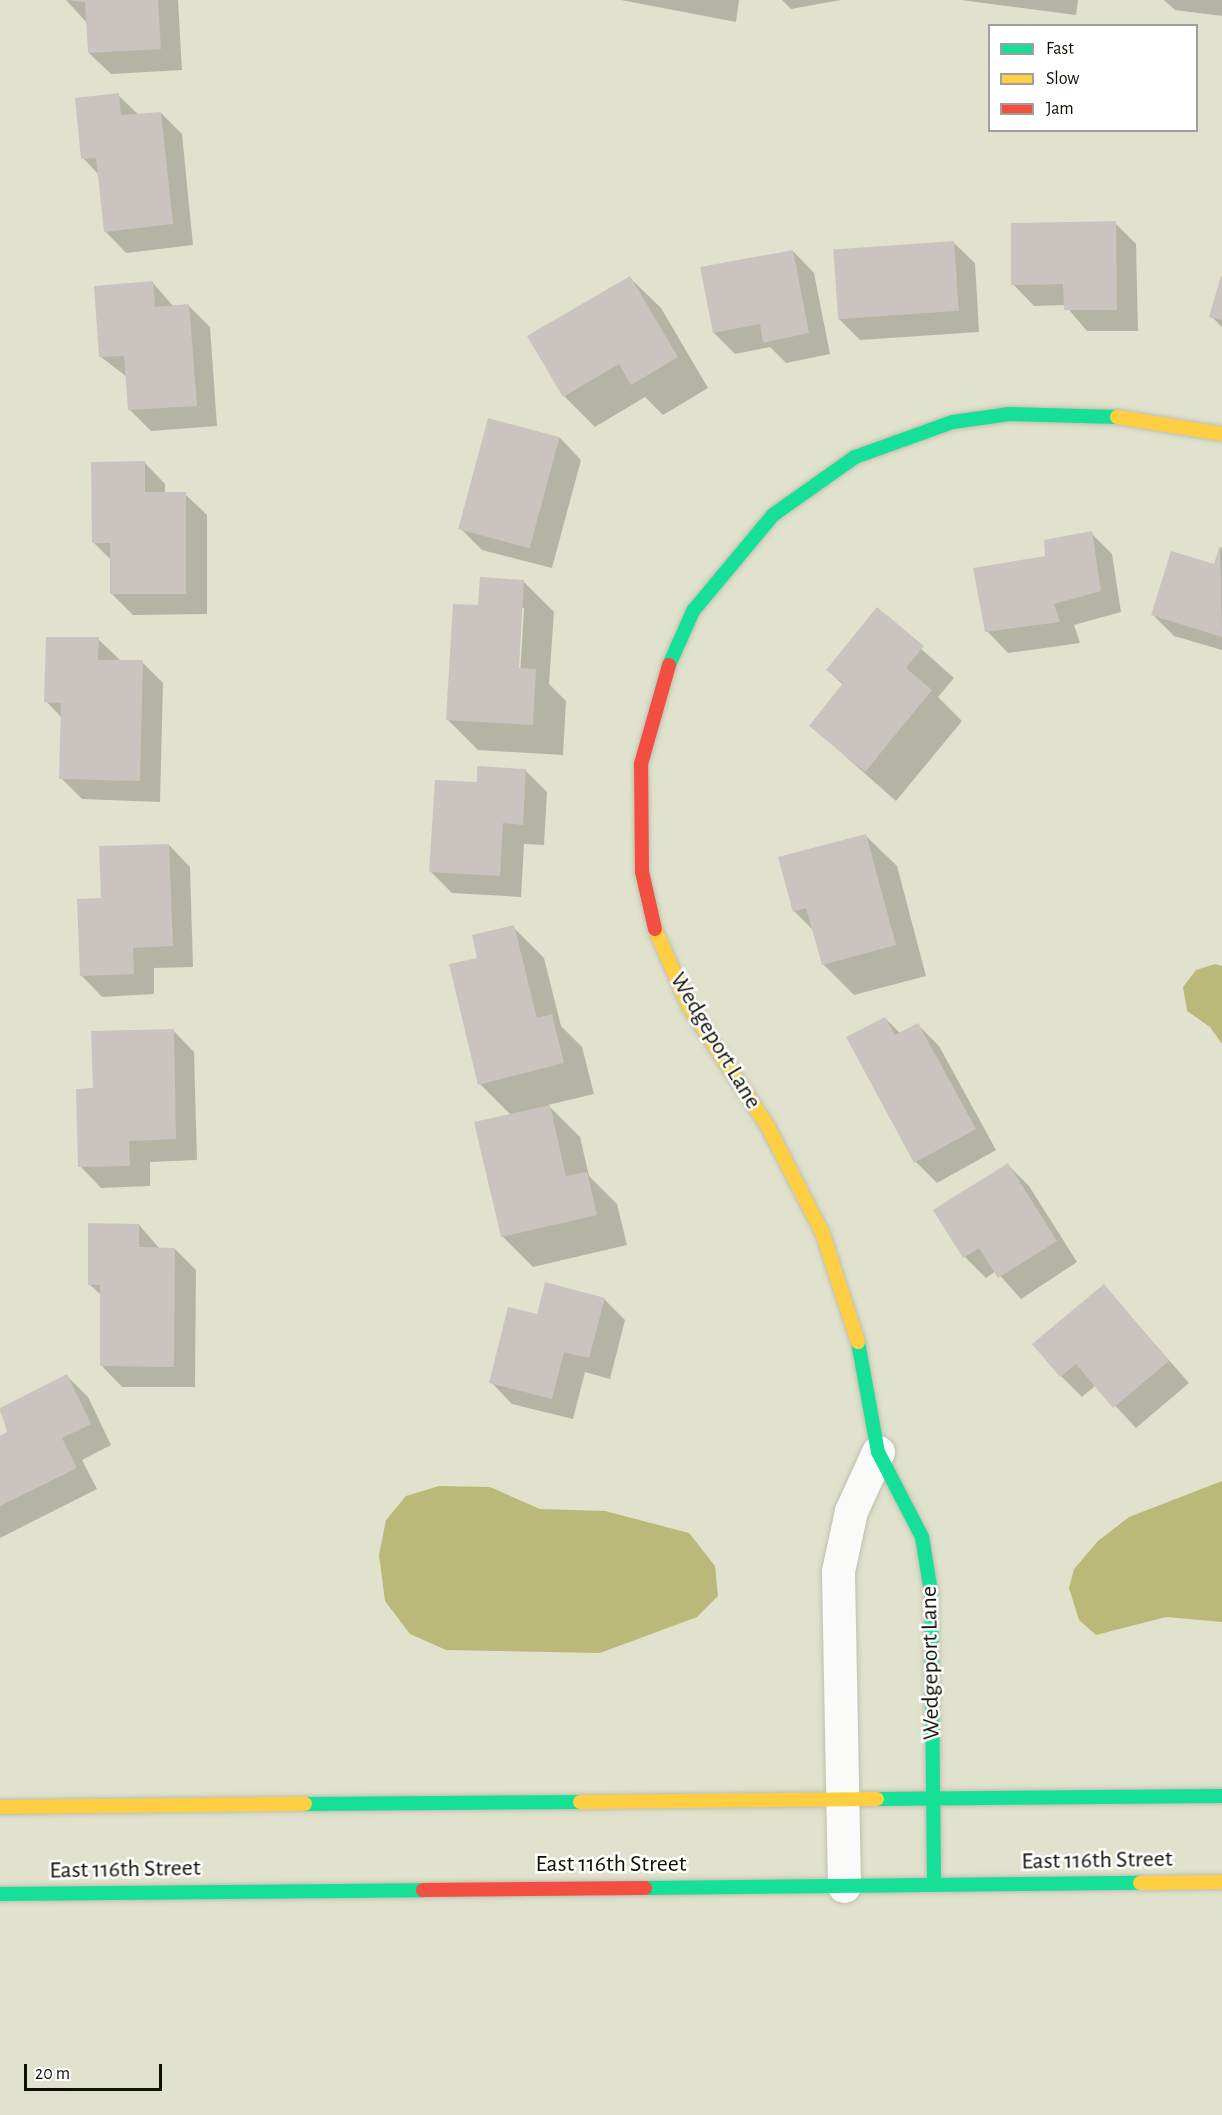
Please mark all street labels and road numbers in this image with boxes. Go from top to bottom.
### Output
street label: Wedgeport Lane [663,968,767,1114]
street label: Wedgeport Lane [915,1586,947,1740]
street label: East 116th Street [1021,1845,1173,1877]
street label: East 116th Street [535,1851,687,1879]
street label: East 116th Street [49,1854,201,1886]

